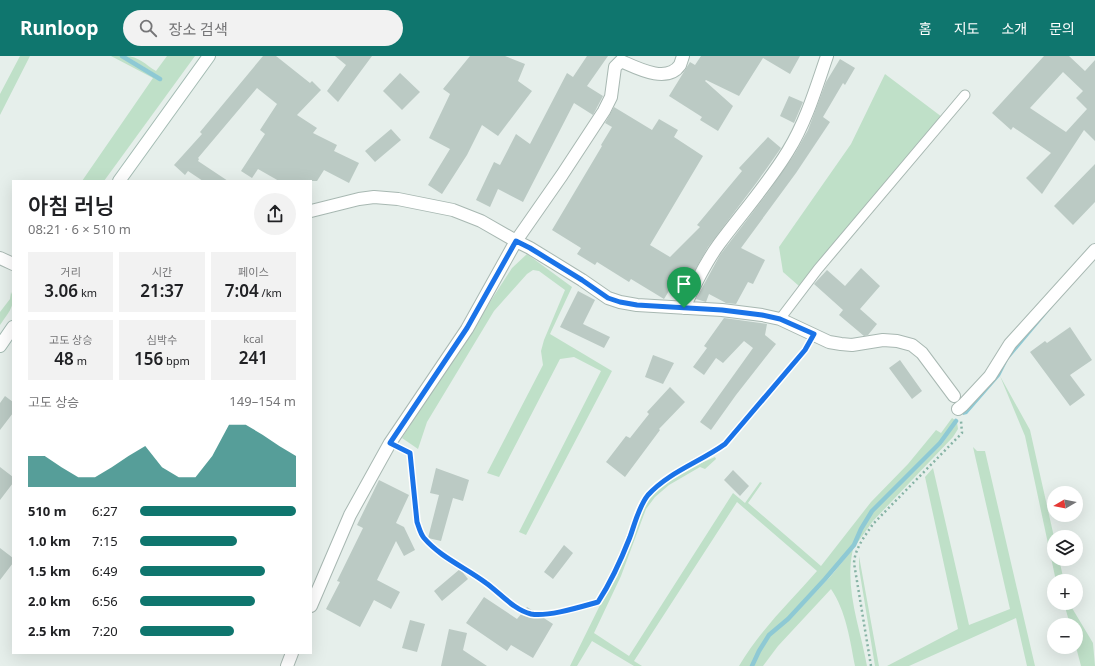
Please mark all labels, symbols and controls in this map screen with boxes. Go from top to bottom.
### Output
search box [123,10,403,46]
text: Runloop [20,15,99,41]
icon: search [137,17,159,39]
text: 장소 검색 [169,19,228,39]
text: 홈 [919,19,932,38]
text: 지도 [954,19,979,38]
text: 소개 [1001,19,1027,38]
text: 문의 [1049,19,1075,38]
text: 아침 러닝 [28,190,115,220]
button: share [254,193,296,235]
text: 08:21 · 6 × 510 m [28,220,131,238]
text: 거리 [61,264,81,279]
text: 시간 [152,264,172,279]
text: 페이스 [238,264,269,279]
pin [667,267,701,308]
icon: arrive [673,273,695,295]
text: 3.06 [44,279,78,302]
text: 21:37 [140,279,184,302]
text: 7:04 [225,279,259,302]
text: km [78,285,97,300]
text: /km [259,285,282,300]
text: kcal [243,331,263,346]
text: 고도 상승 [49,332,92,347]
text: 심박수 [147,332,177,347]
text: 241 [239,346,268,369]
text: 48 [54,347,74,370]
text: 156 [134,347,163,370]
text: m [74,353,87,368]
text: bpm [163,353,190,368]
text: 149–154 m [229,392,296,410]
text: 고도 상승 [28,393,79,411]
north arrow [1047,486,1083,522]
map controls [1047,486,1083,654]
text: 510 m [28,502,66,520]
text: 6:27 [92,502,118,520]
button: layers [1047,530,1083,566]
text: 1.0 km [28,532,71,550]
text: 7:15 [92,532,118,550]
text: 1.5 km [28,562,71,580]
text: 6:49 [92,562,118,580]
button: + [1047,574,1083,610]
text: 2.0 km [28,592,71,610]
text: 6:56 [92,592,118,610]
button: − [1047,618,1083,654]
text: 2.5 km [28,622,71,640]
text: 7:20 [92,622,118,640]

